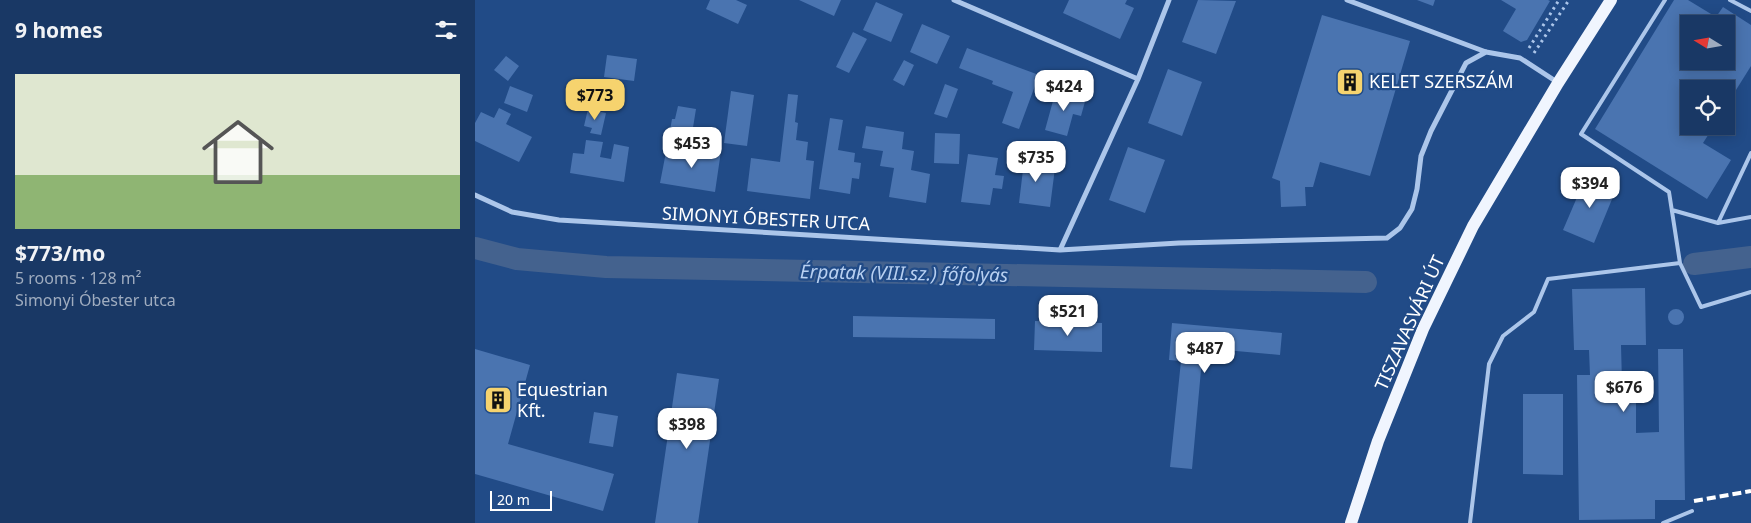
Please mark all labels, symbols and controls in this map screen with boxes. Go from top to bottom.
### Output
north arrow [1680,15,1735,70]
map controls [1680,15,1735,135]
text: 9 homes [15,16,103,44]
icon: filters [432,16,460,44]
building icon: KELET SZERSZÁM [1335,67,1365,97]
place label: KELET SZERSZÁM [1369,69,1514,93]
pin: $424 [1034,70,1094,112]
text: $424 [1046,75,1082,97]
pin: $773 [565,78,625,121]
button: locate [1680,80,1735,135]
text: $773 [577,84,613,106]
icon: home [193,107,283,197]
pin: $453 [662,126,722,169]
text: $453 [674,132,710,154]
pin: $735 [1006,140,1066,183]
text: $735 [1018,146,1054,168]
pin: $394 [1560,166,1620,209]
text: $394 [1572,172,1608,194]
street label: SIMONYI ÓBESTER UTCA [661,201,871,235]
text: $773/mo [15,239,105,267]
street label: TISZAVASVÁRI ÚT [1369,251,1450,394]
water label: Érpatak (VIII.sz.) főfolyás [800,258,1008,288]
text: 5 rooms · 128 m² [15,267,141,289]
text: Simonyi Óbester utca [15,289,176,311]
pin: $521 [1038,294,1098,337]
text: $521 [1050,300,1086,322]
pin: $487 [1175,332,1235,374]
text: $487 [1187,337,1223,359]
pin: $676 [1594,370,1654,413]
text: $676 [1606,376,1642,398]
place label: Equestrian Kft. [517,377,608,422]
building icon: Equestrian Kft. [483,385,513,415]
pin: $398 [657,408,717,450]
text: $398 [669,413,705,435]
scale bar [490,488,553,511]
text: 20 m [497,490,530,509]

